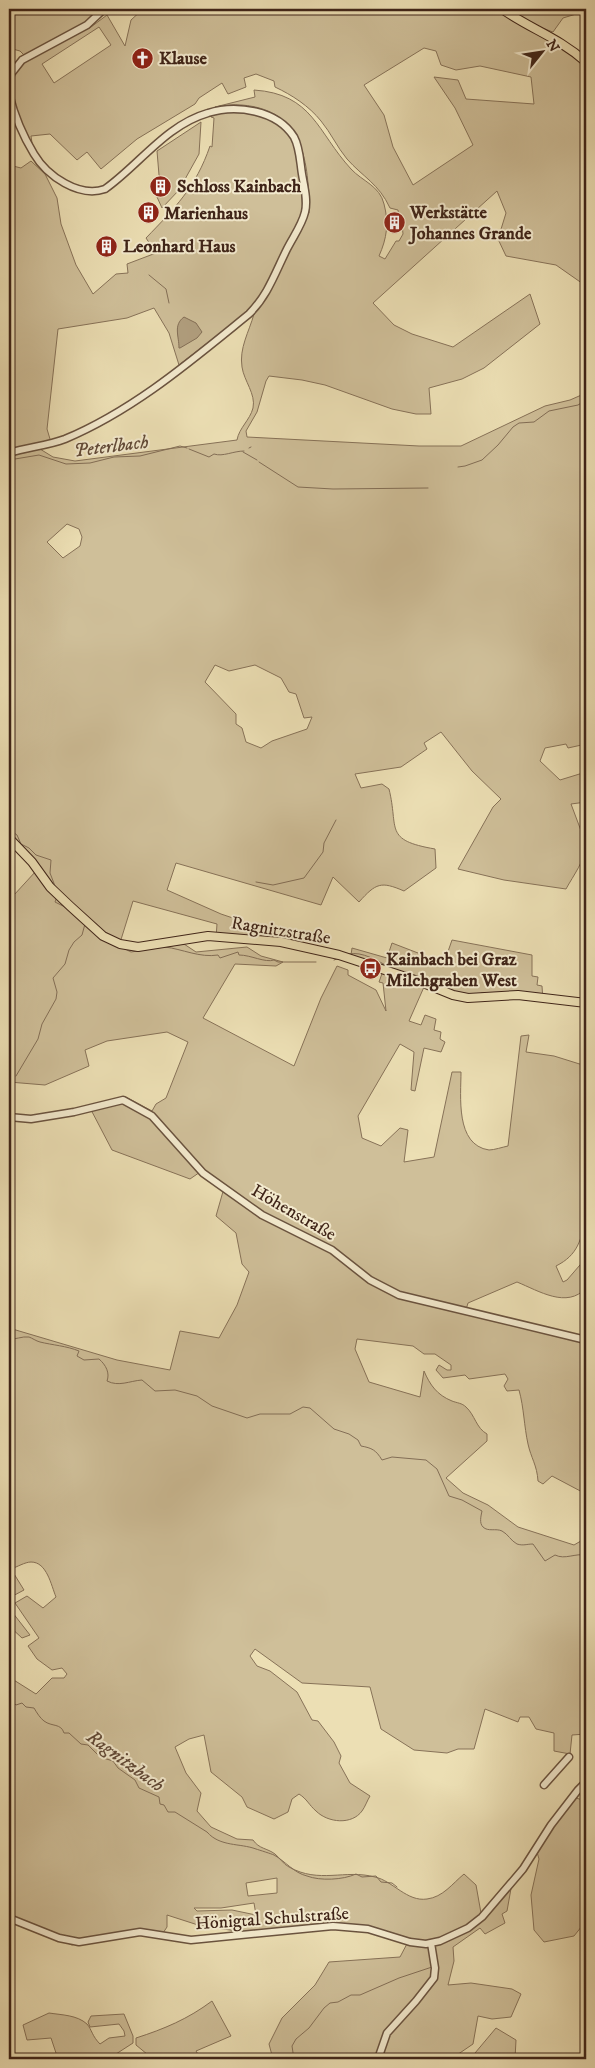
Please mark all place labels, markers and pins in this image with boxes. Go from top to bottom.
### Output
church icon: Klause [131,46,155,70]
place label: Klause [159,48,207,70]
building icon: Schloss Kainbach [149,174,173,198]
place label: Schloss Kainbach [177,176,302,198]
building icon: Marienhaus [136,201,160,225]
place label: Werkstätte Johannes Grande [408,202,532,245]
place label: Marienhaus [164,203,248,225]
building icon: Werkstätte Johannes Grande [382,210,406,234]
building icon: Leonhard Haus [95,234,119,258]
place label: Leonhard Haus [123,236,236,258]
place label: Kainbach bei Graz Milchgraben West [386,949,517,992]
bus stop icon: Kainbach bei Graz Milchgraben West [358,957,382,981]

